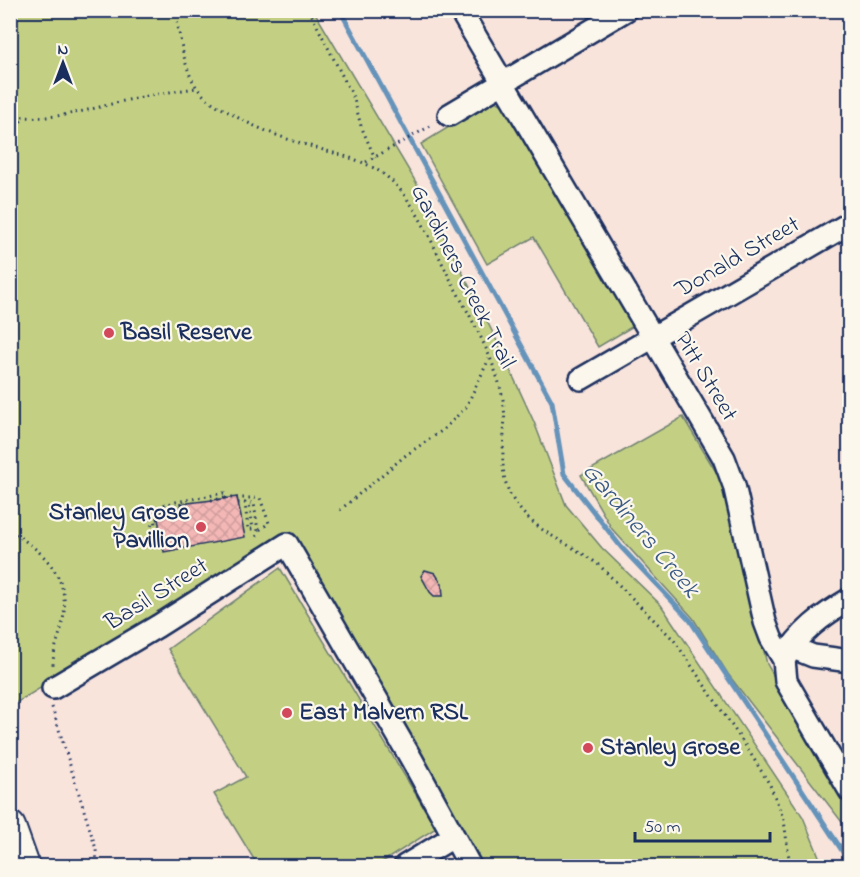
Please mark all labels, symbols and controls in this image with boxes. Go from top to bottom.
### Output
north arrow [33,33,93,93]
text: N [58,38,69,62]
street label: Gardiners Creek Trail [400,179,524,375]
street label: Donald Street [668,208,807,308]
place label: Basil Reserve [120,316,253,351]
street label: Pitt Street [664,325,746,429]
marker: Basil Reserve [102,326,116,340]
water label: Gardiners Creek [572,455,709,608]
place label: Stanley Grose Pavillion [49,496,190,559]
marker: Stanley Grose Pavillion [194,520,208,534]
street label: Basil Street [98,549,216,641]
place label: East Malvern RSL [299,696,469,731]
marker: East Malvern RSL [280,706,294,720]
place label: Stanley Grose [600,731,742,767]
marker: Stanley Grose [581,741,595,755]
scale bar [635,805,770,843]
text: 50 m [644,815,681,841]

